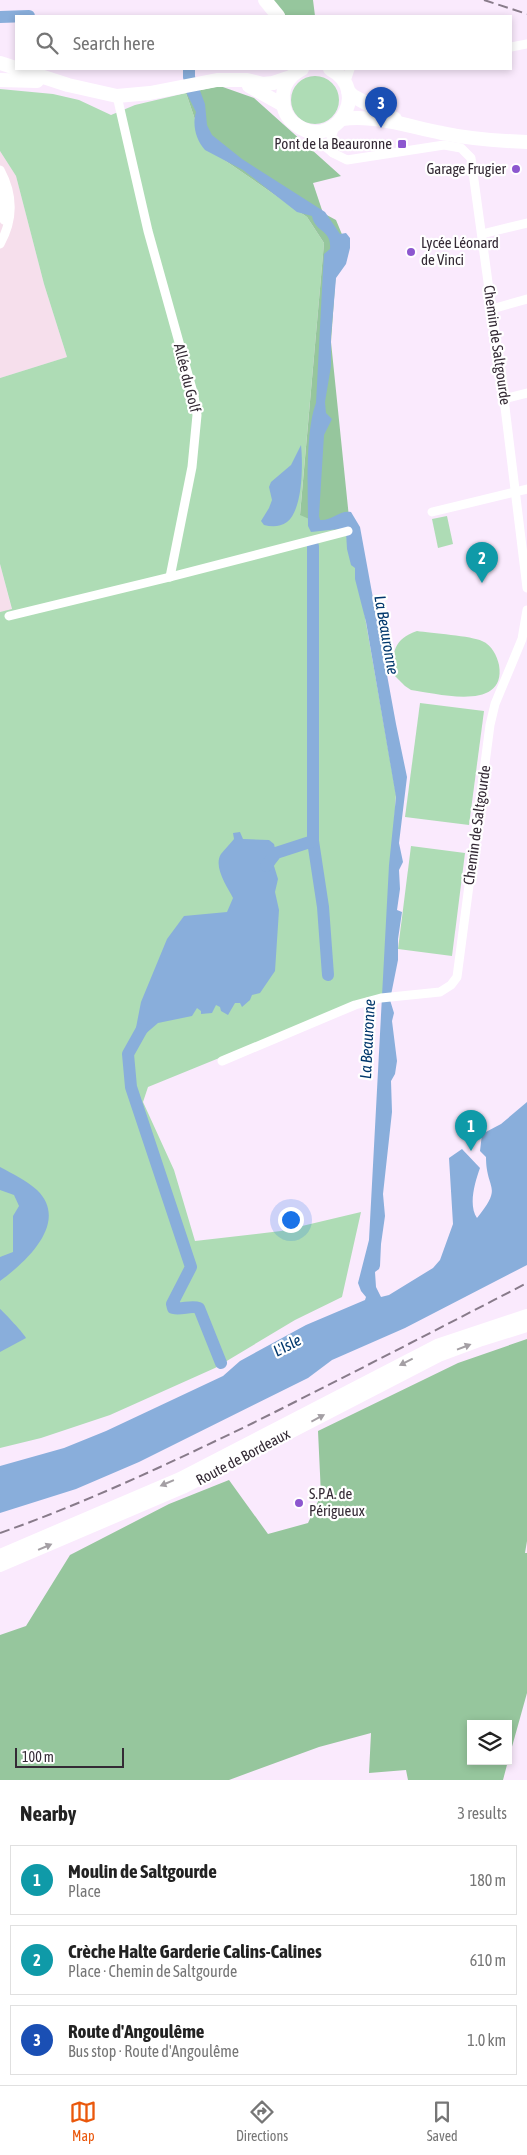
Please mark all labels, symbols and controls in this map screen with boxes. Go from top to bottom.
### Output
search box [15,15,512,70]
icon: search [33,29,61,57]
text: Search here [73,32,155,54]
pin: 3 [365,87,397,128]
place label: Pont de la Beauronne [274,135,392,152]
marker: Pont de la Beauronne [396,138,408,150]
place label: Garage Frugier [426,160,507,177]
marker: Garage Frugier [510,163,522,175]
place label: Lycée Léonard de Vinci [421,234,499,268]
marker: Lycée Léonard de Vinci [405,246,417,258]
street label: Chemin de Saltgourde [481,284,514,406]
street label: Allée du Golf [171,342,204,414]
pin: 2 [466,542,498,583]
water label: La Beauronne [371,594,403,676]
street label: Chemin de Saltgourde [460,764,493,886]
water label: La Beauronne [356,999,378,1079]
pin: 1 [455,1110,487,1151]
your location [278,1207,304,1233]
water label: L'Isle [270,1330,304,1360]
one-way arrow [457,1343,472,1351]
one-way arrow [398,1357,413,1366]
one-way arrow [311,1414,325,1422]
street label: Route de Bordeaux [193,1425,292,1488]
one-way arrow [160,1480,174,1488]
place label: S.P.A. de Périgueux [309,1485,365,1519]
marker: S.P.A. de Périgueux [293,1497,305,1509]
one-way arrow [38,1543,52,1551]
map controls [467,1720,512,1765]
button: layers [467,1720,512,1765]
scale bar [15,1745,124,1768]
text: 100 m [22,1749,54,1765]
text: Nearby [20,1801,76,1825]
text: 3 results [457,1804,507,1822]
text: Moulin de Saltgourde [68,1860,217,1882]
text: 1 [33,1871,41,1889]
text: 180 m [470,1871,506,1889]
text: Place [68,1882,101,1900]
text: Crèche Halte Garderie Calins-Calines [68,1940,322,1962]
text: 2 [33,1951,41,1969]
text: 610 m [470,1951,506,1969]
text: Place · Chemin de Saltgourde [68,1962,237,1980]
text: Route d'Angoulême [68,2020,204,2042]
text: 3 [33,2031,41,2049]
text: 1.0 km [467,2031,506,2049]
text: Bus stop · Route d'Angoulême [68,2042,239,2060]
tab: Map [69,2098,97,2144]
tab: Directions [236,2098,288,2144]
tab: Saved [427,2098,458,2144]

